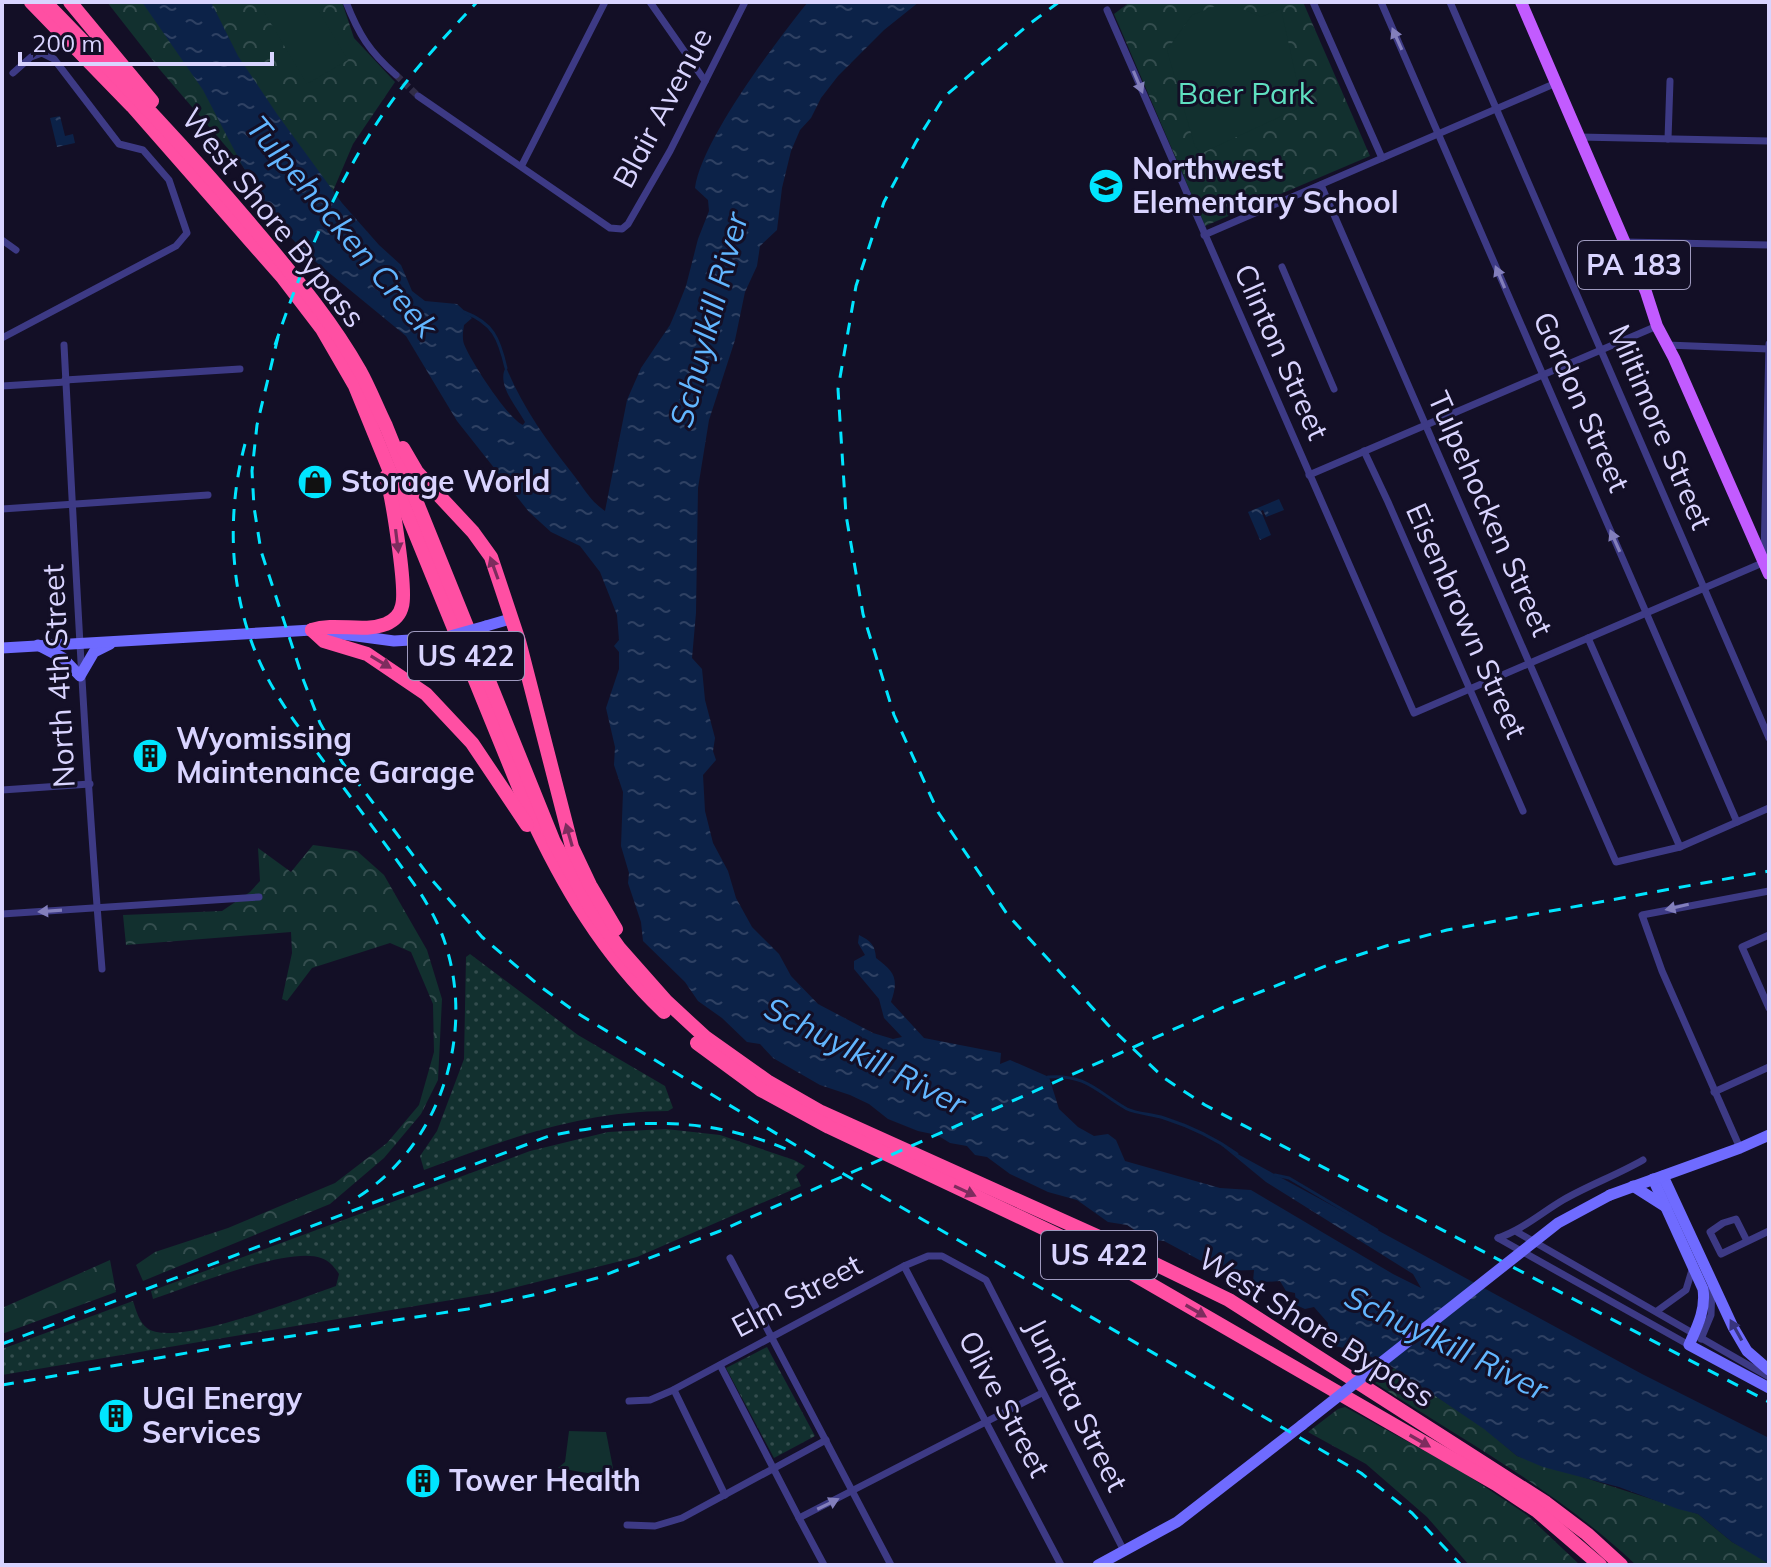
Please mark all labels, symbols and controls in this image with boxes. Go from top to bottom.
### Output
scale bar [20,16,272,66]
street label: Blair Avenue [604,21,720,194]
one-way arrow [1390,27,1404,50]
text: 200 m [32,28,103,58]
one-way arrow [1131,70,1144,94]
park label: Baer Park [1178,74,1315,112]
street label: West Shore Bypass [174,100,374,335]
water label: Tulpehocken Creek [238,107,448,347]
place label: Northwest Elementary School [1132,149,1399,221]
school or university icon: Northwest Elementary School [1087,167,1125,205]
water label: Schuylkill River [660,207,756,432]
road number: PA 183 [1578,241,1690,289]
street label: Clinton Street [1226,258,1338,445]
one-way arrow [1494,265,1507,289]
street label: Gordon Street [1525,306,1639,498]
street label: Miltimore Street [1601,318,1721,535]
street label: Tulpehocken Street [1420,385,1562,642]
place label: Storage World [341,462,550,500]
shop icon: Storage World [296,463,334,501]
street label: Eisenbrown Street [1398,497,1536,744]
one-way arrow [390,528,403,553]
one-way arrow [1608,529,1622,553]
one-way arrow [487,556,500,580]
street label: North 4th Street [33,563,83,789]
road number: US 422 [408,632,524,680]
one-way arrow [370,655,392,669]
place label: Wyomissing Maintenance Garage [176,719,475,791]
building icon: Wyomissing Maintenance Garage [131,737,169,775]
one-way arrow [562,822,575,846]
one-way arrow [1665,901,1690,914]
one-way arrow [37,905,62,918]
water label: Schuylkill River [758,987,974,1124]
one-way arrow [953,1184,977,1198]
road number: US 422 [1041,1231,1157,1279]
street label: West Shore Bypass [1191,1239,1442,1415]
street label: Elm Street [725,1245,868,1345]
water label: Schuylkill River [1338,1276,1556,1409]
one-way arrow [1184,1304,1207,1318]
street label: Juniata Street [1017,1312,1137,1497]
one-way arrow [1729,1319,1742,1342]
street label: Olive Street [950,1324,1059,1483]
place label: UGI Energy Services [142,1379,303,1451]
building icon: UGI Energy Services [97,1397,135,1435]
one-way arrow [1409,1435,1432,1448]
place label: Tower Health [449,1461,641,1499]
building icon: Tower Health [404,1462,442,1500]
one-way arrow [816,1497,839,1511]

